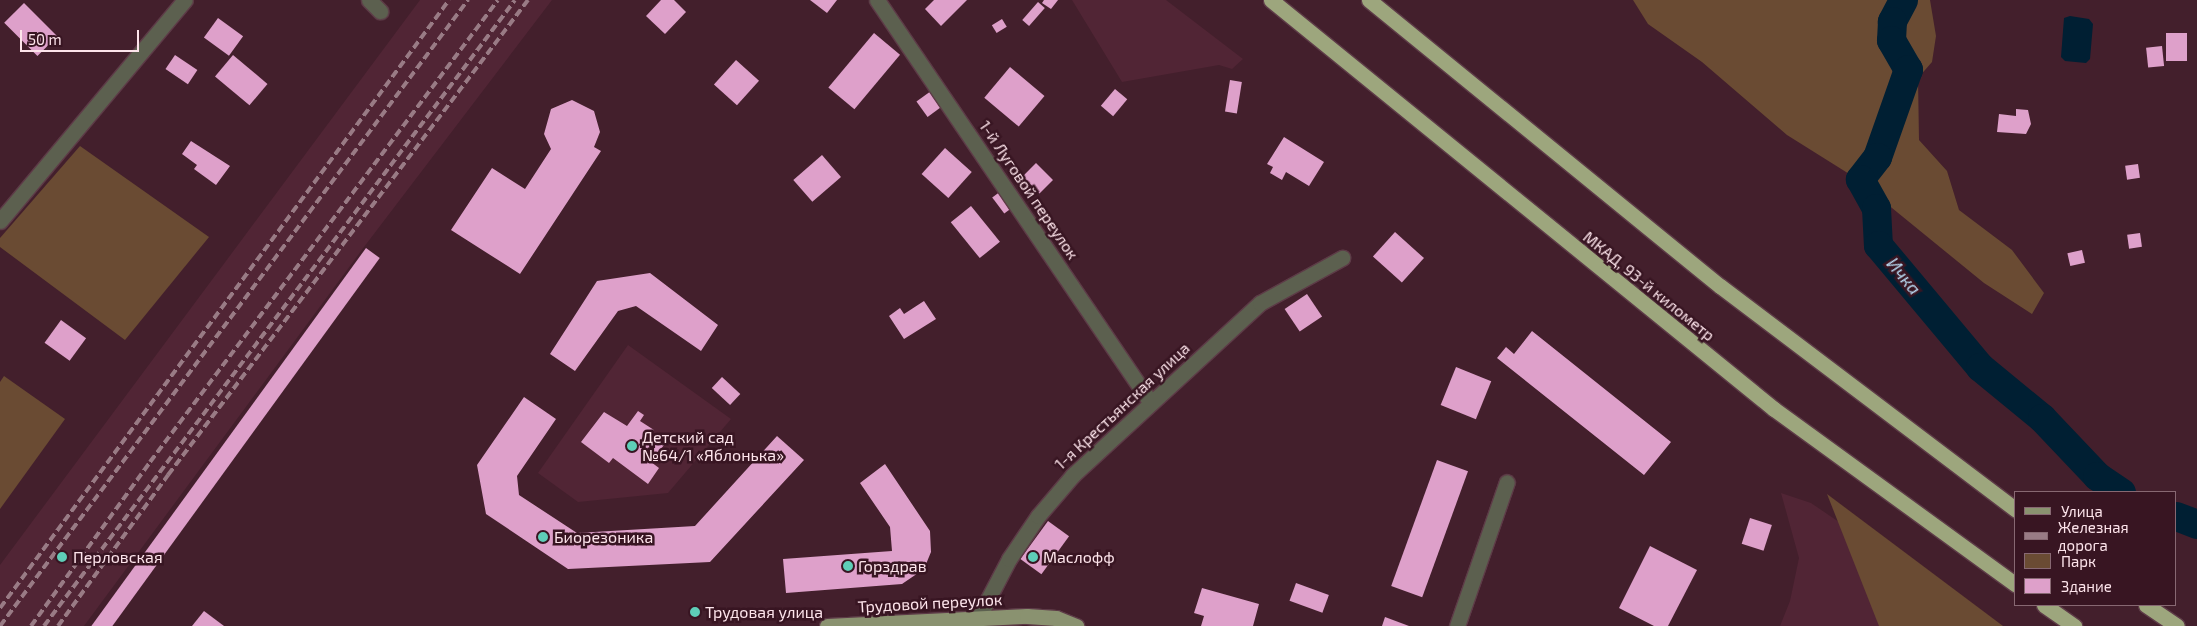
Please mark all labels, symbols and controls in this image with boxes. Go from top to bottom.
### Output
scale bar [22,20,141,52]
text: 50 m [28,30,62,48]
street label: 1-й Луговой переулок [975,117,1083,263]
street label: МКАД, 93-й километр [1579,227,1719,345]
water label: Ичка [1882,253,1926,299]
street label: 1-я Крестьянская улица [1051,338,1193,474]
place label: Детский сад №64/1 «Яблонька» [642,427,784,465]
marker: Детский сад №64/1 «Яблонька» [626,440,638,452]
legend [2014,491,2177,606]
text: Улица [2061,502,2103,520]
text: Железная дорога [2058,518,2129,554]
place label: Биорезоника [554,527,653,547]
marker: Биорезоника [536,530,550,544]
place label: Перловская [73,547,163,567]
place label: Маслофф [1043,547,1115,567]
marker: Перловская [55,550,69,564]
marker: Маслофф [1027,551,1039,563]
text: Парк [2061,552,2096,570]
place label: Горздрав [858,556,927,576]
marker: Горздрав [842,560,854,572]
text: Здание [2061,577,2112,595]
street label: Трудовой переулок [857,590,1003,616]
place label: Трудовая улица [705,602,823,622]
marker: Трудовая улица [689,606,701,618]

